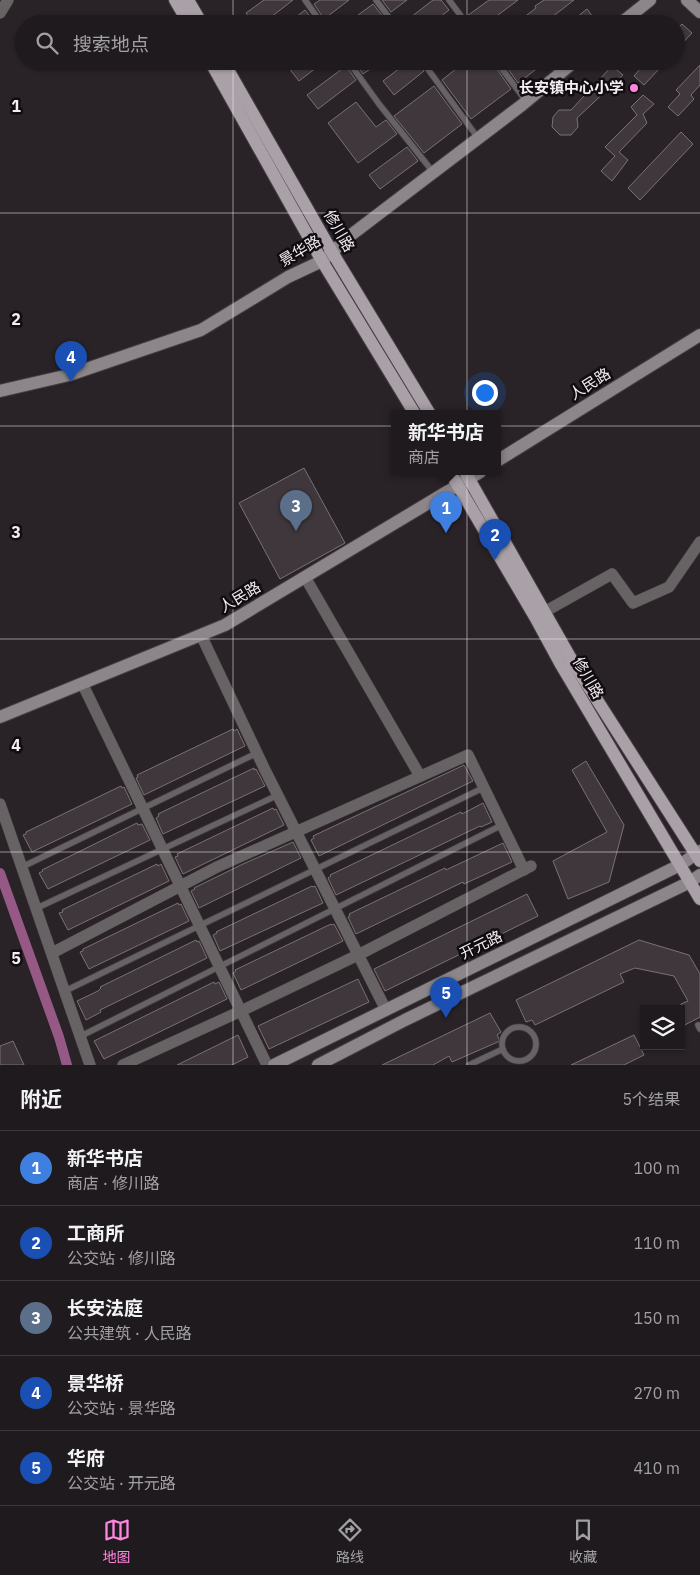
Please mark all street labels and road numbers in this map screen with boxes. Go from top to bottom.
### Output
street label: 修川路 [320,207,359,255]
street label: 景华路 [276,231,324,270]
street label: 人民路 [566,364,614,404]
street label: 人民路 [216,577,264,616]
street label: 修川路 [569,654,608,702]
street label: 开元路 [456,926,505,963]

